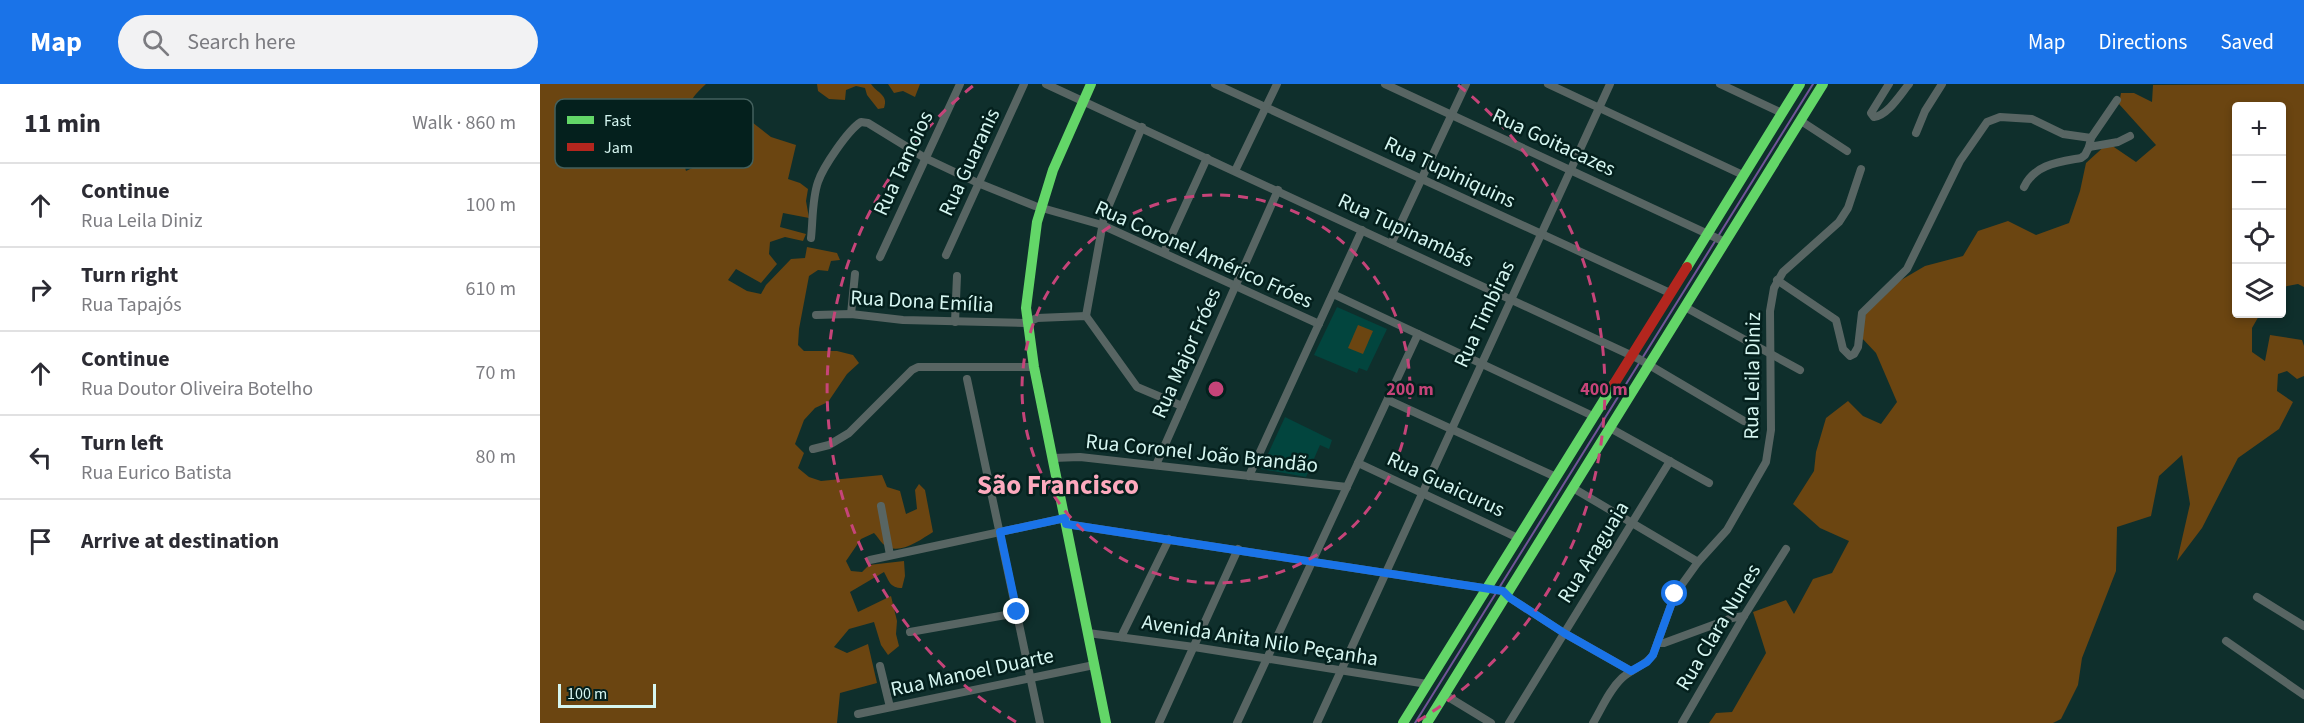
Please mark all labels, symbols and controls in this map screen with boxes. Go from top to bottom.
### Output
search box [118,15,538,69]
text: Map [30,22,82,62]
icon: search [139,26,172,59]
text: Search here [187,26,296,58]
text: Map [2028,27,2066,57]
text: Directions [2099,27,2187,57]
text: Saved [2220,27,2274,57]
legend [555,99,753,168]
street label: Rua Goitacazes [1487,100,1621,184]
map controls [2232,102,2286,318]
button: + [2232,102,2286,156]
street label: Rua Guaranis [931,103,1007,221]
text: 11 min [24,105,101,142]
street label: Rua Tamoios [866,105,940,220]
text: Walk · 860 m [412,109,516,137]
text: Fast [604,110,632,132]
street label: Rua Tupiniquins [1379,128,1521,216]
text: Jam [604,137,633,159]
button: − [2232,156,2286,210]
text: Continue [81,175,170,207]
street label: Rua Tupinambás [1333,185,1479,275]
icon: ahead [24,189,57,222]
text: 100 m [466,191,516,219]
street label: Rua Coronel Américo Fróes [1090,192,1318,316]
text: Rua Leila Diniz [81,207,202,235]
button: locate [2232,210,2286,264]
street label: Rua Timbiras [1446,255,1522,372]
text: Turn right [81,259,178,291]
button: layers [2232,264,2286,318]
icon: right [24,273,57,306]
text: 610 m [466,275,516,303]
street label: Rua Dona Emília [850,282,994,320]
street label: Rua Major Fróes [1144,283,1228,423]
text: Rua Tapajós [81,291,182,319]
street label: Rua Leila Diniz [1736,312,1768,440]
text: Continue [81,343,170,375]
icon: ahead [24,357,57,390]
text: 70 m [476,359,516,387]
text: Rua Doutor Oliveira Botelho [81,375,313,403]
text: 200 m [1386,377,1434,402]
text: 400 m [1580,377,1628,402]
centre of rings [1206,379,1226,399]
street label: Rua Coronel João Brandão [1084,426,1320,480]
text: Turn left [81,427,163,459]
icon: left [24,441,57,474]
text: 80 m [476,443,516,471]
street label: Rua Guaicurus [1382,444,1510,524]
text: Rua Eurico Batista [81,459,232,487]
district label: São Francisco [977,466,1139,505]
street label: Rua Araguaia [1550,495,1636,609]
icon: arrive [24,525,57,558]
text: Arrive at destination [81,525,279,557]
street label: Rua Clara Nunes [1668,558,1768,696]
route start [1661,580,1687,606]
route end [1003,598,1029,624]
street label: Avenida Anita Nilo Peçanha [1140,606,1380,674]
street label: Rua Manoel Duarte [888,640,1056,704]
scale bar [558,681,656,708]
text: 100 m [567,683,607,705]

